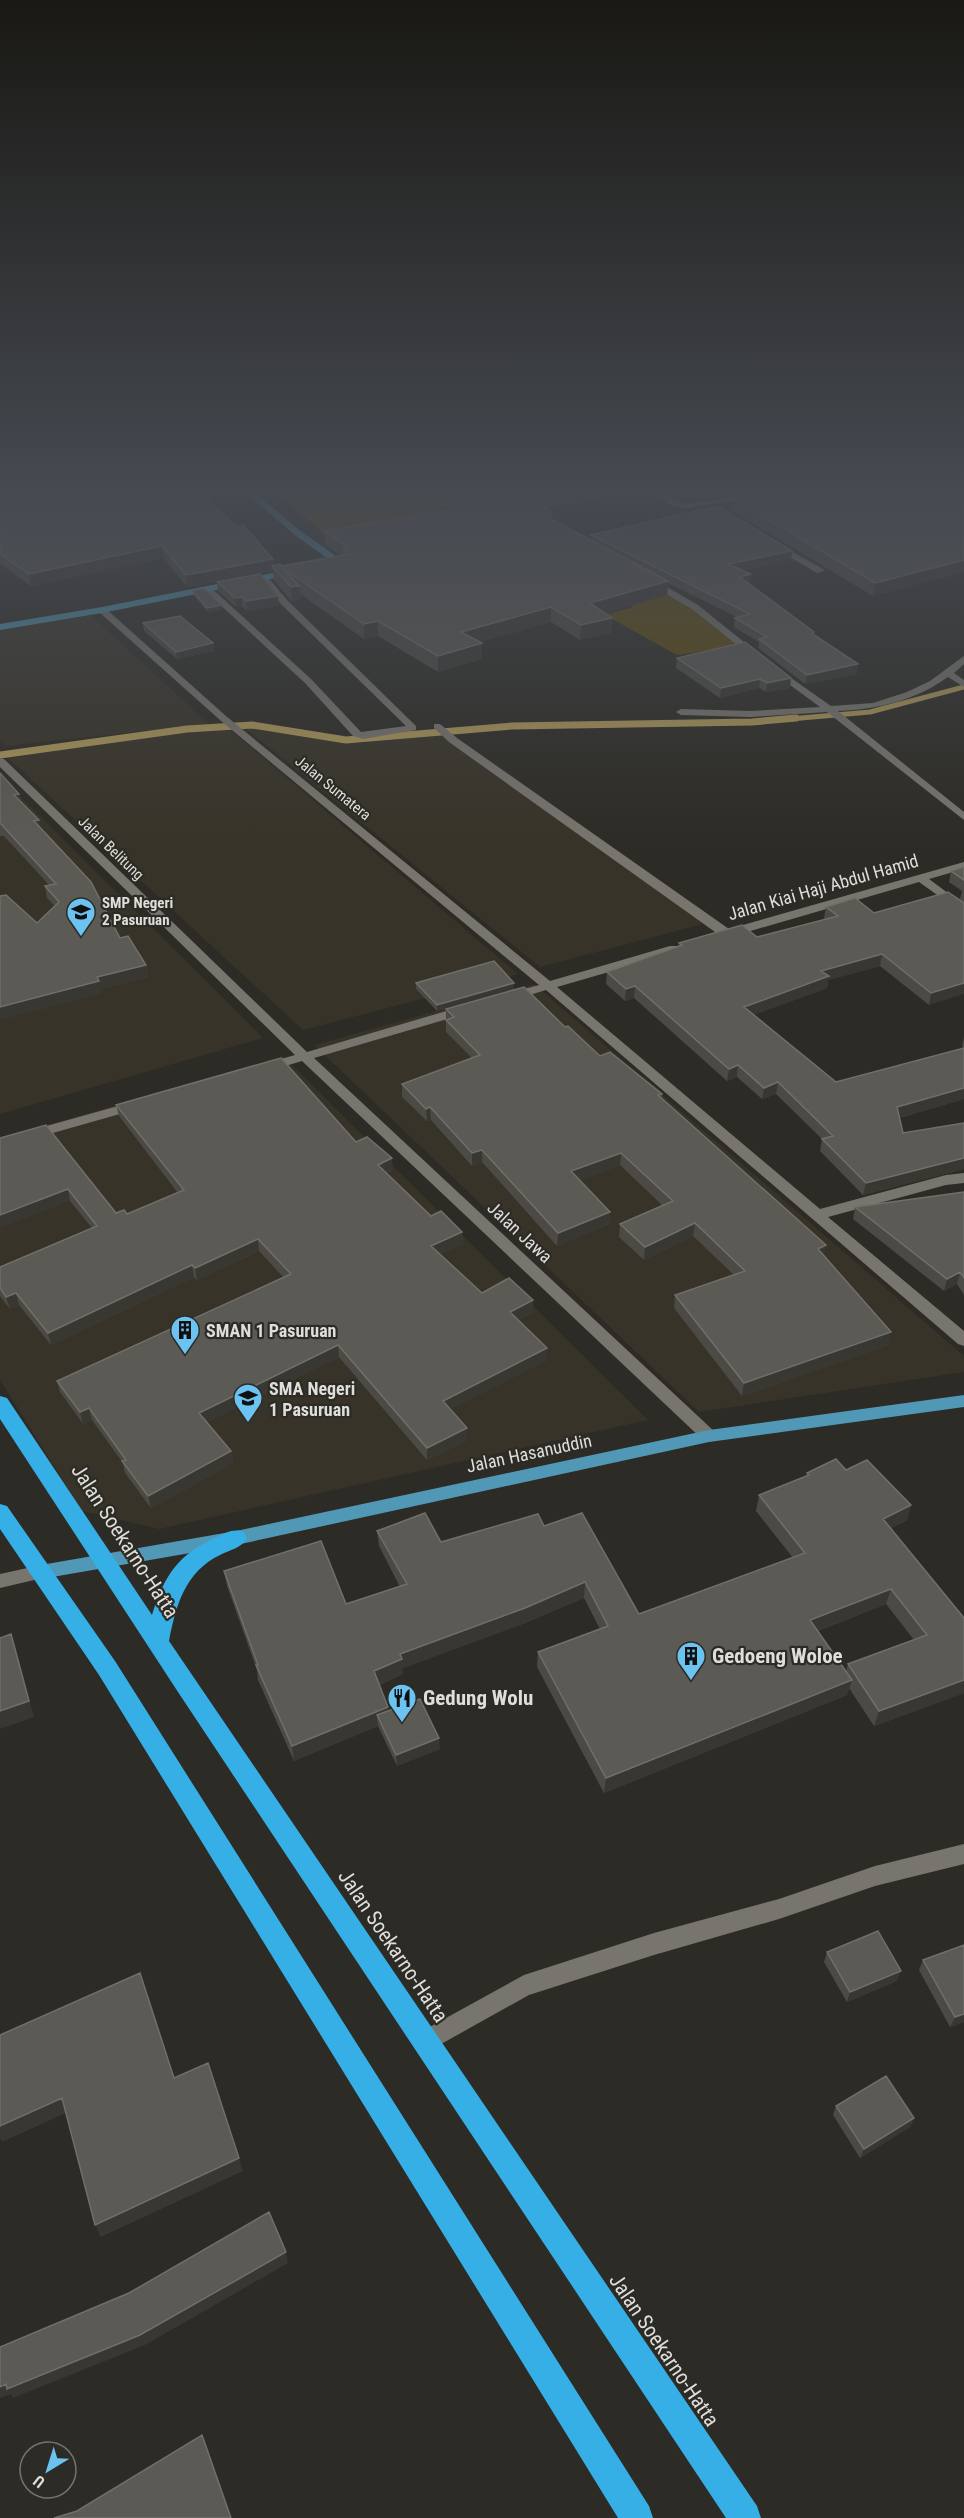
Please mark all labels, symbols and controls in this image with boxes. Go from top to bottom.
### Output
street label: Jalan Sumatera [292,752,374,824]
street label: Jalan Belitung [74,812,148,884]
street label: Jalan Kiai Haji Abdul Hamid [725,850,921,924]
place label: SMP Negeri 2 Pasuruan [102,894,173,929]
school or university icon: SMP Negeri 2 Pasuruan [65,896,97,938]
street label: Jalan Jawa [483,1197,557,1267]
building icon: SMAN 1 Pasuruan [169,1314,201,1356]
place label: SMAN 1 Pasuruan [206,1320,336,1341]
place label: SMA Negeri 1 Pasuruan [269,1378,355,1420]
school or university icon: SMA Negeri 1 Pasuruan [232,1382,264,1424]
street label: Jalan Hasanuddin [464,1429,594,1477]
street label: Jalan Soekarno-Hatta [66,1459,184,1623]
building icon: Gedoeng Woloe [675,1640,707,1682]
place label: Gedoeng Woloe [712,1644,843,1668]
restaurant icon: Gedung Wolu [386,1682,418,1724]
place label: Gedung Wolu [423,1686,533,1710]
street label: Jalan Soekarno-Hatta [333,1865,453,2027]
street label: Jalan Soekarno-Hatta [604,2269,724,2431]
north arrow [18,2440,78,2500]
text: U [30,2471,49,2492]

